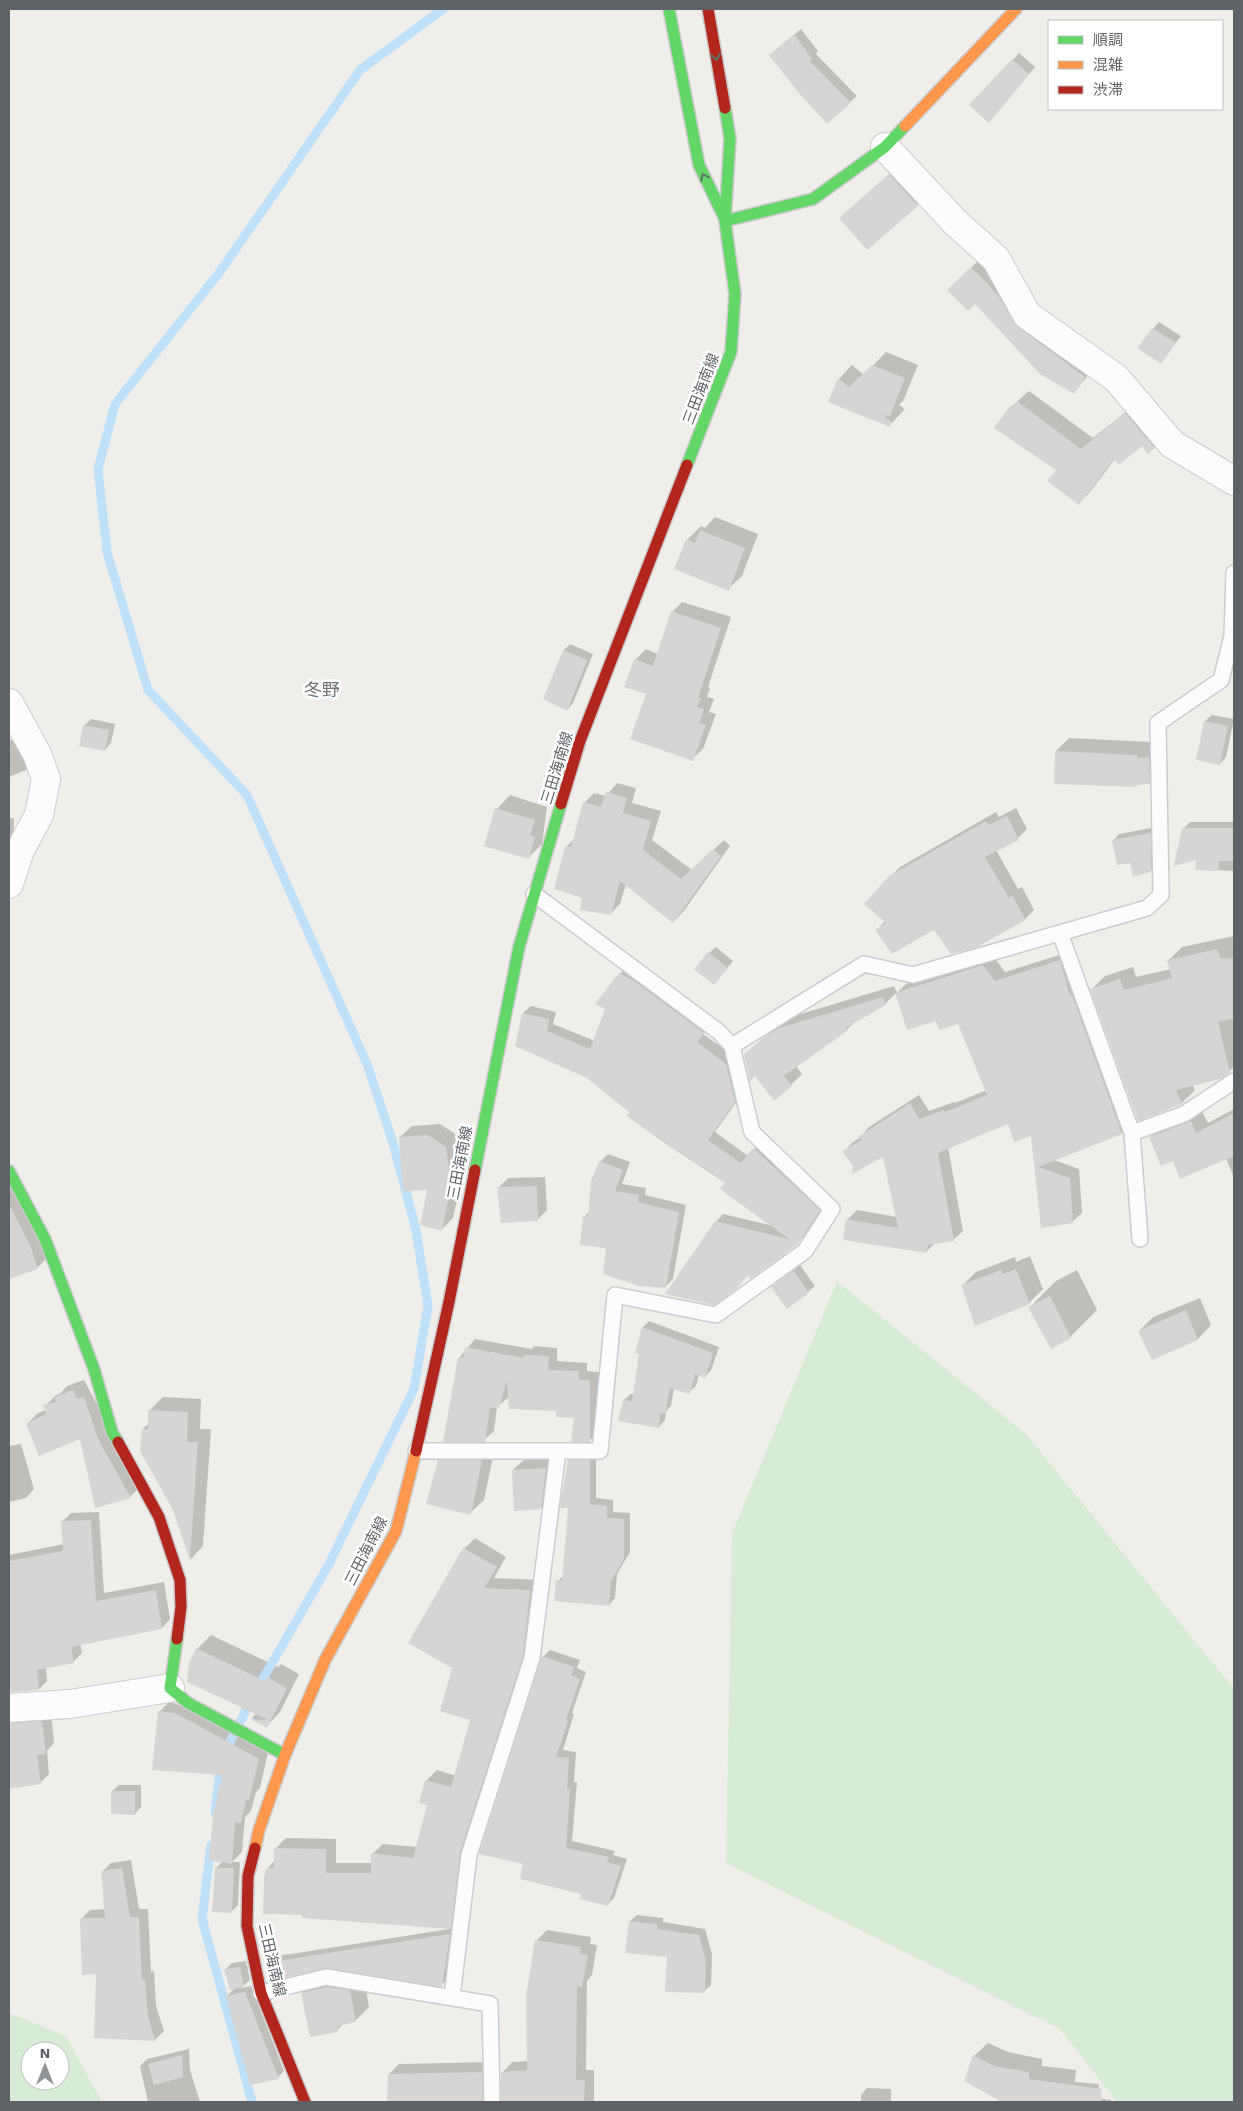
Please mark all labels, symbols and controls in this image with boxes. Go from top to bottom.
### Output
legend [1048,20,1223,110]
text: 順調 [1093,31,1123,49]
one-way arrow [711,52,721,61]
text: 混雑 [1093,56,1123,74]
text: 渋滞 [1093,81,1123,99]
one-way arrow [700,173,711,182]
street label: 三田海南線 [679,351,723,427]
district label: 冬野 [304,679,340,700]
street label: 三田海南線 [537,729,577,807]
street label: 三田海南線 [444,1124,476,1202]
street label: 三田海南線 [341,1513,391,1589]
street label: 三田海南線 [255,1921,289,1999]
north arrow [20,2041,70,2091]
text: N [40,2045,50,2061]

